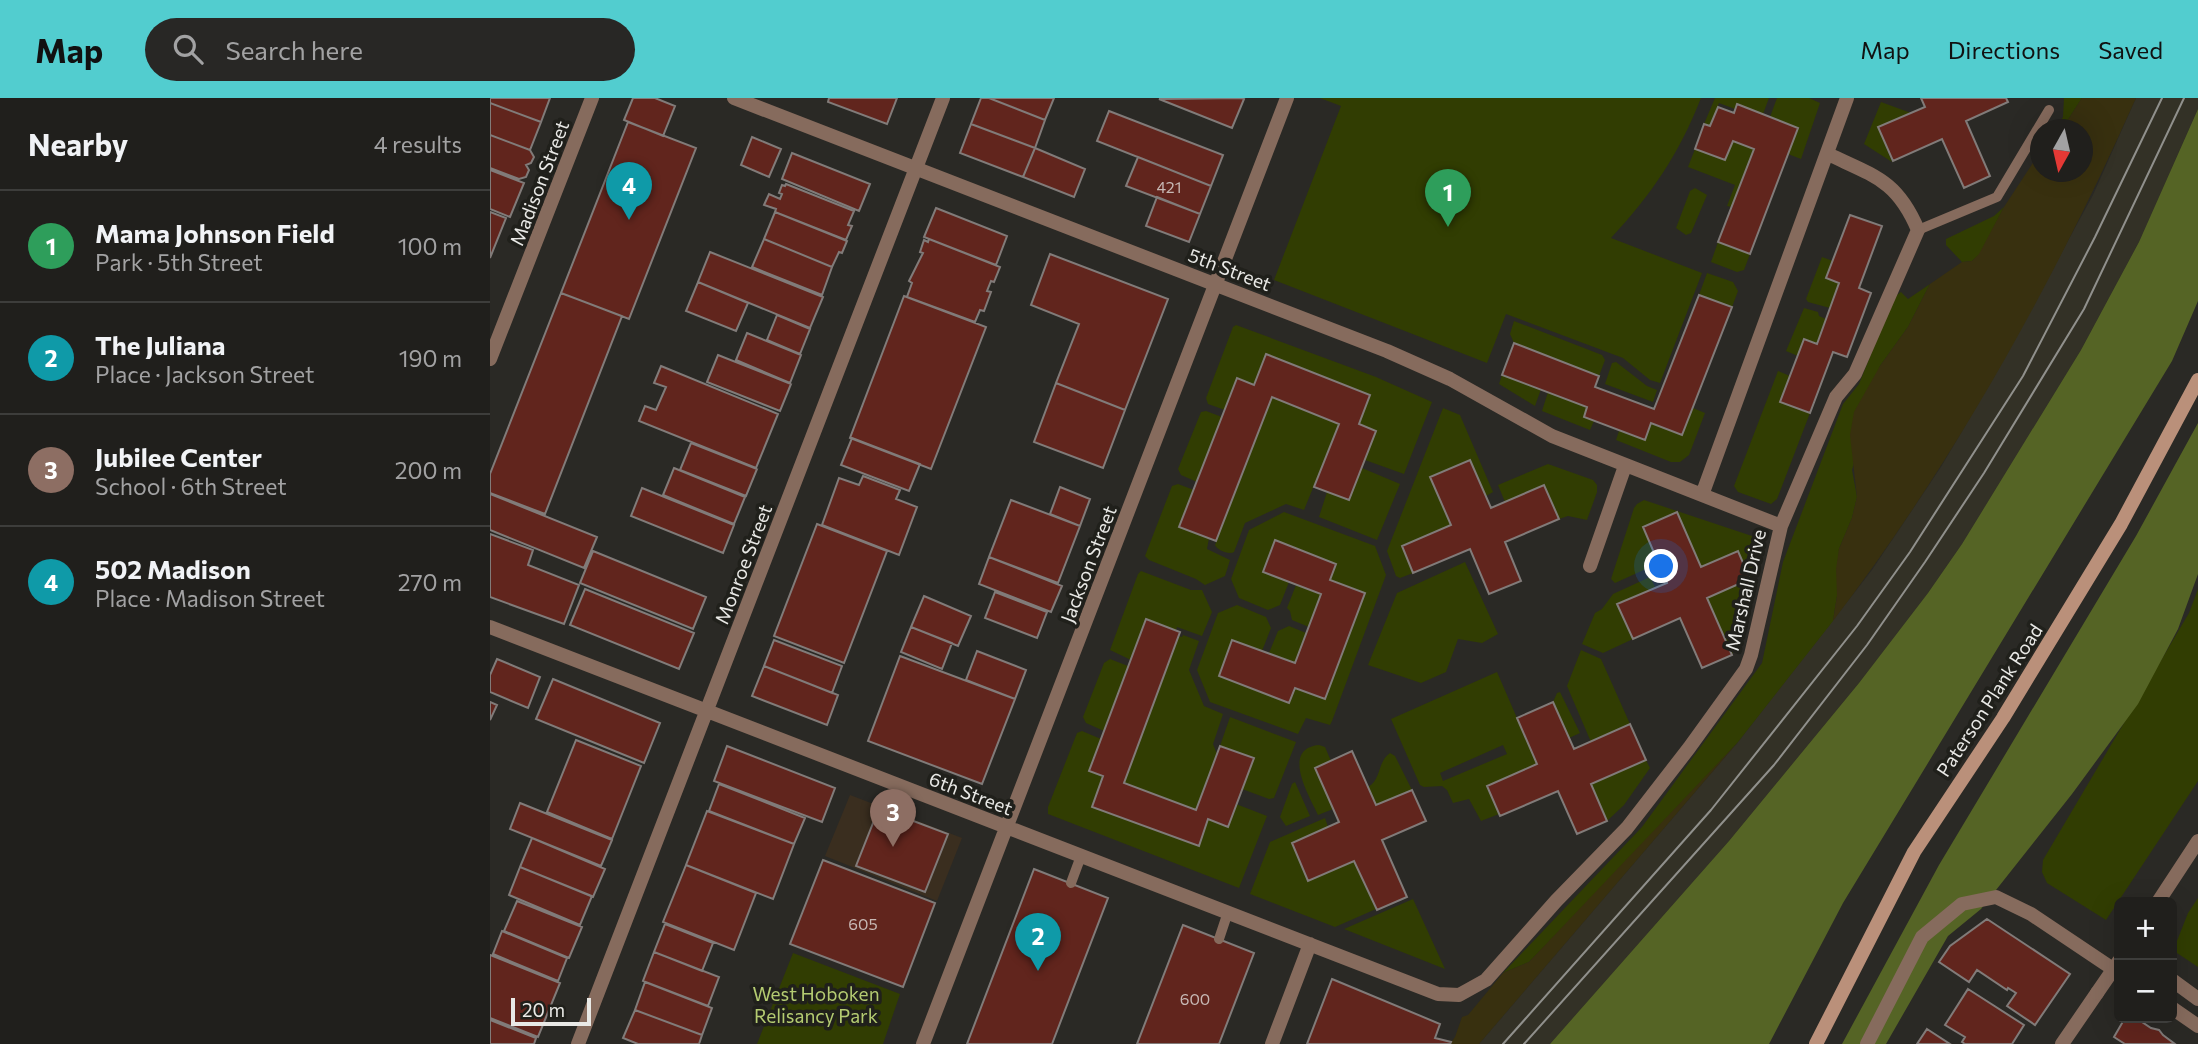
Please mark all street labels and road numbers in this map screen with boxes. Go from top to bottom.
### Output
street label: Madison Street [505,117,573,249]
street label: 5th Street [1185,243,1275,295]
street label: Monroe Street [710,501,776,627]
street label: Jackson Street [1055,502,1121,626]
street label: Marshall Drive [1720,527,1770,653]
street label: Paterson Plank Road [1931,619,2047,781]
street label: 6th Street [926,767,1016,819]

